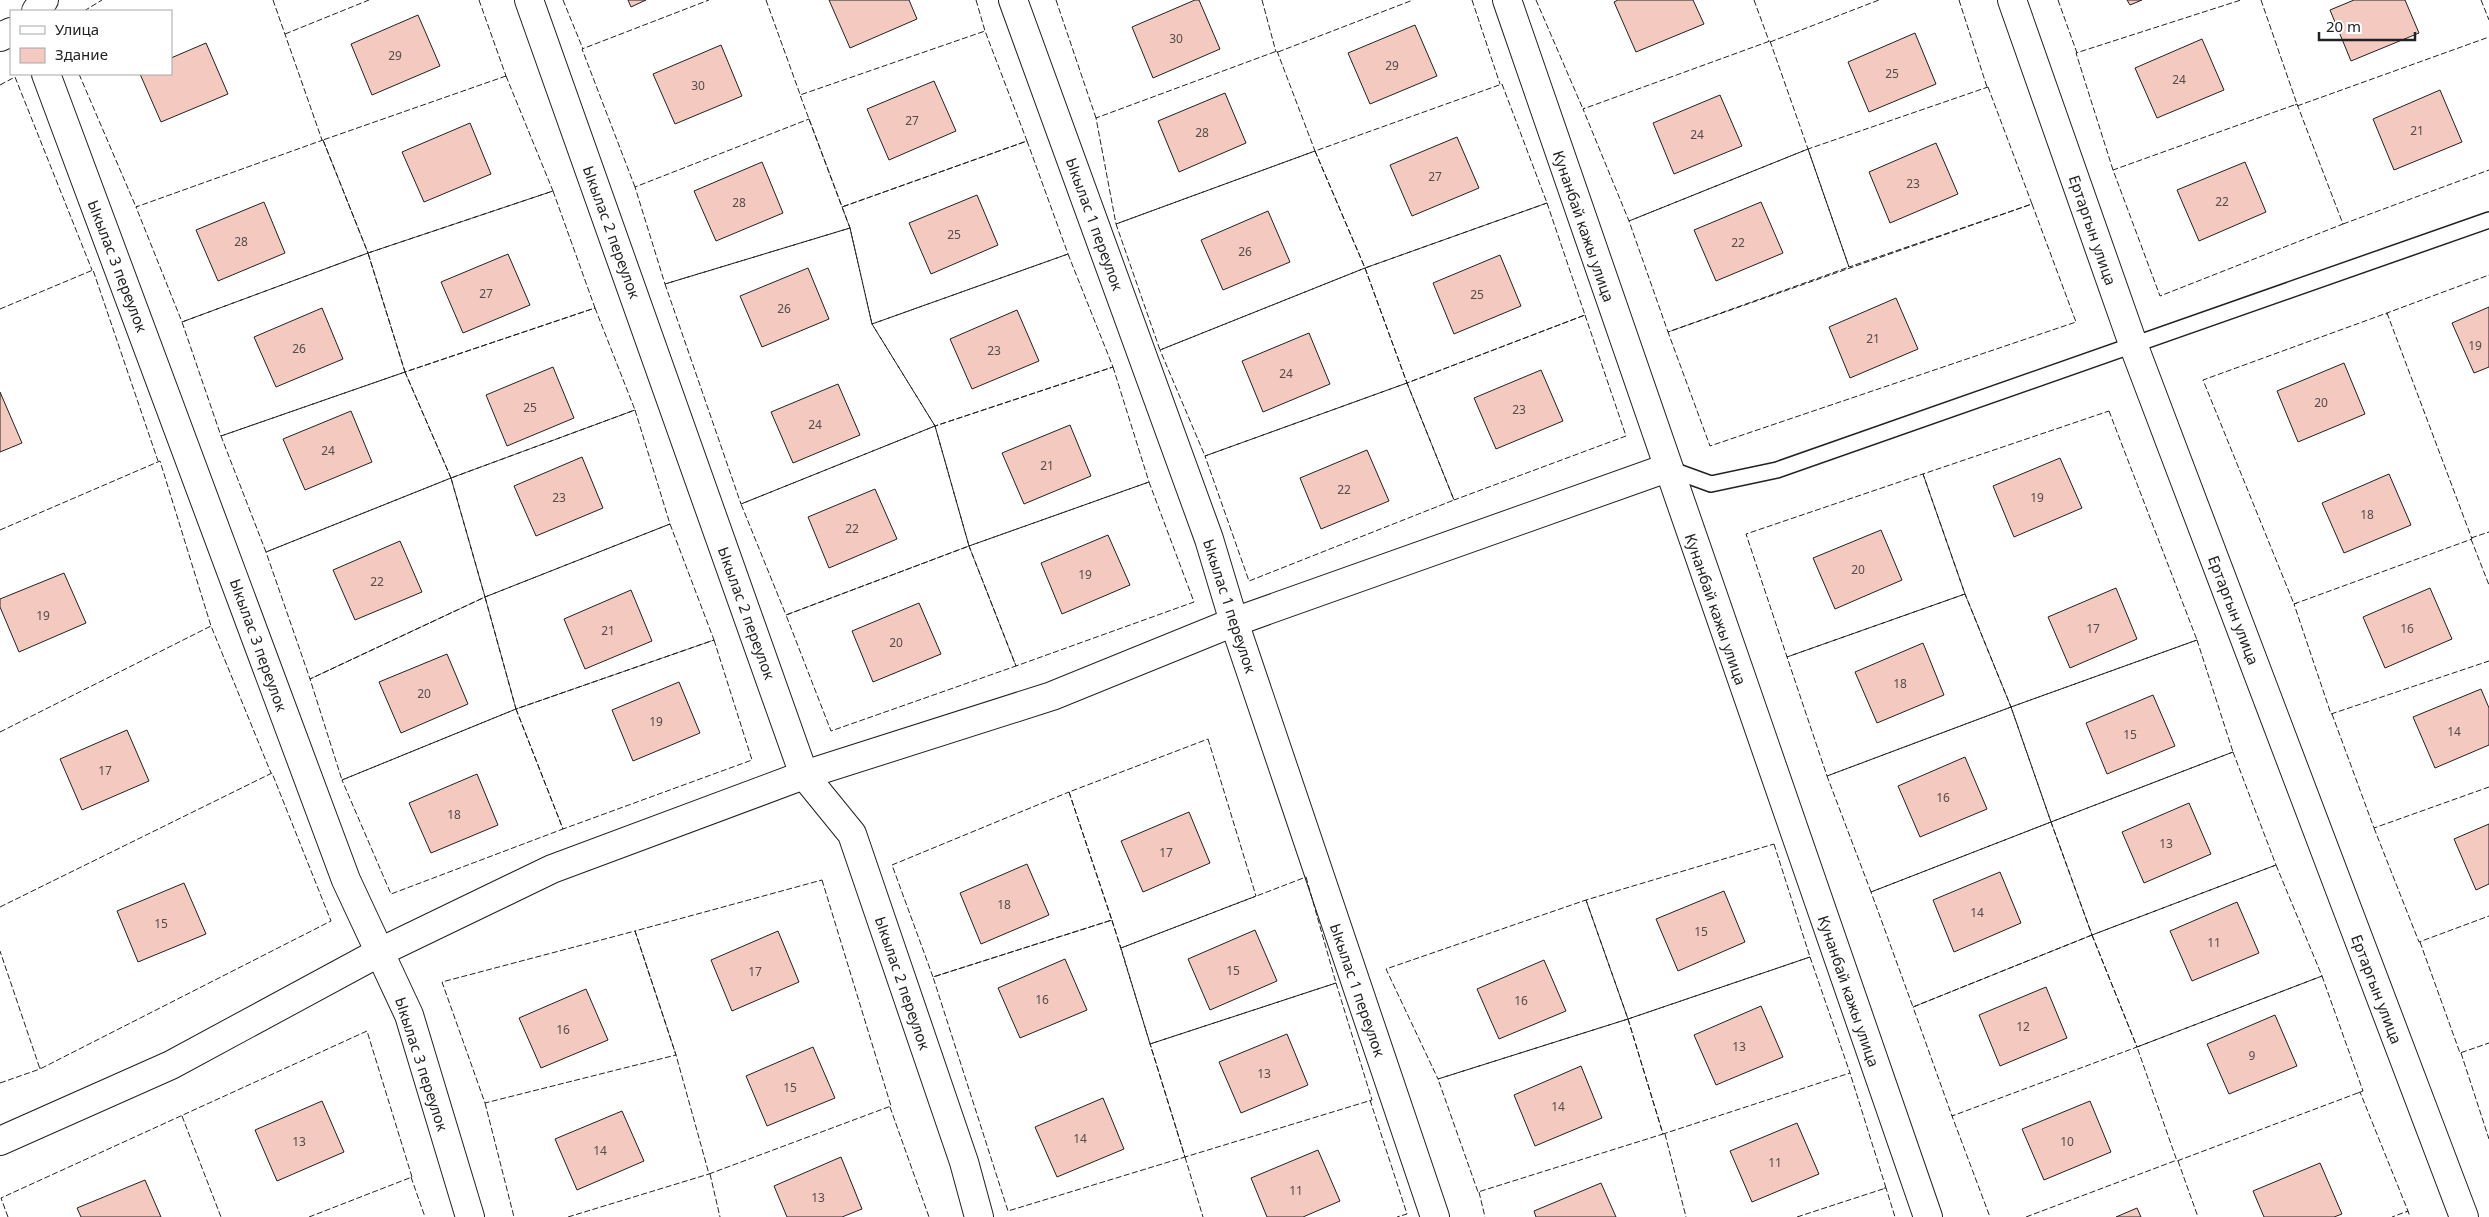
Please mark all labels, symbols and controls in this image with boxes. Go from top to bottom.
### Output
legend [10,10,172,75]
scale bar [2319,10,2415,42]
text: 20 m [2326,16,2361,36]
text: Улица [55,19,99,39]
house number: 30 [1169,30,1183,47]
text: Здание [55,44,108,64]
house number: 29 [388,47,402,64]
house number: 29 [1385,57,1399,74]
house number: 25 [1885,65,1899,82]
house number: 24 [2172,71,2186,88]
house number: 30 [691,77,705,94]
house number: 27 [905,112,919,129]
house number: 21 [2410,122,2424,139]
house number: 28 [1195,124,1209,141]
house number: 24 [1690,126,1704,143]
street label: Кунанбай кажы улица [1549,148,1619,304]
street label: Ыкылас 1 переулок [1062,155,1128,293]
street label: Ыкылас 2 переулок [579,163,645,301]
house number: 27 [1428,168,1442,185]
street label: Ертаргын улица [2065,172,2121,288]
house number: 23 [1906,175,1920,192]
house number: 22 [2215,193,2229,210]
house number: 28 [732,194,746,211]
street label: Ыкылас 3 переулок [84,197,152,335]
house number: 25 [947,226,961,243]
house number: 28 [234,233,248,250]
house number: 22 [1731,234,1745,251]
house number: 26 [1238,243,1252,260]
house number: 27 [479,285,493,302]
house number: 25 [1470,286,1484,303]
house number: 26 [777,300,791,317]
house number: 21 [1866,330,1880,347]
house number: 19 [2468,337,2482,354]
house number: 26 [292,340,306,357]
house number: 23 [987,342,1001,359]
house number: 24 [1279,365,1293,382]
house number: 20 [2314,394,2328,411]
house number: 25 [523,399,537,416]
house number: 23 [1512,401,1526,418]
house number: 24 [808,416,822,433]
house number: 24 [321,442,335,459]
house number: 21 [1040,457,1054,474]
house number: 22 [1337,481,1351,498]
house number: 23 [552,489,566,506]
house number: 19 [2030,489,2044,506]
house number: 18 [2360,506,2374,523]
house number: 22 [845,520,859,537]
street label: Кунанбай кажы улица [1681,531,1751,687]
street label: Ыкылас 1 переулок [1199,536,1261,676]
street label: Ыкылас 2 переулок [714,544,780,682]
street label: Ертаргын улица [2204,553,2264,667]
house number: 20 [1851,561,1865,578]
house number: 19 [1078,566,1092,583]
house number: 22 [370,573,384,590]
street label: Ыкылас 3 переулок [226,576,292,714]
house number: 19 [36,607,50,624]
house number: 17 [2086,620,2100,637]
house number: 16 [2400,620,2414,637]
house number: 21 [601,622,615,639]
house number: 20 [889,634,903,651]
house number: 18 [1893,675,1907,692]
house number: 20 [417,685,431,702]
house number: 19 [649,713,663,730]
house number: 14 [2447,723,2461,740]
house number: 15 [2123,726,2137,743]
house number: 17 [98,762,112,779]
house number: 16 [1936,789,1950,806]
house number: 18 [447,806,461,823]
house number: 13 [2159,835,2173,852]
house number: 17 [1159,844,1173,861]
house number: 18 [997,896,1011,913]
house number: 14 [1970,904,1984,921]
street label: Кунанбай кажы улица [1814,913,1884,1069]
street label: Ыкылас 2 переулок [871,914,935,1052]
house number: 15 [154,915,168,932]
street label: Ыкылас 1 переулок [1326,921,1390,1059]
house number: 15 [1694,923,1708,940]
street label: Ертаргын улица [2347,932,2407,1046]
house number: 11 [2207,934,2221,951]
house number: 15 [1226,962,1240,979]
house number: 17 [748,963,762,980]
house number: 16 [1035,991,1049,1008]
house number: 16 [1514,992,1528,1009]
street label: Ыкылас 3 переулок [391,994,453,1134]
house number: 12 [2016,1018,2030,1035]
house number: 16 [556,1021,570,1038]
house number: 13 [1732,1038,1746,1055]
house number: 9 [2249,1047,2256,1064]
house number: 13 [1257,1065,1271,1082]
house number: 15 [783,1079,797,1096]
house number: 14 [1551,1098,1565,1115]
house number: 14 [1073,1130,1087,1147]
house number: 13 [292,1133,306,1150]
house number: 10 [2060,1133,2074,1150]
house number: 14 [593,1142,607,1159]
house number: 11 [1768,1154,1782,1171]
house number: 11 [1289,1182,1303,1199]
house number: 13 [811,1189,825,1206]

